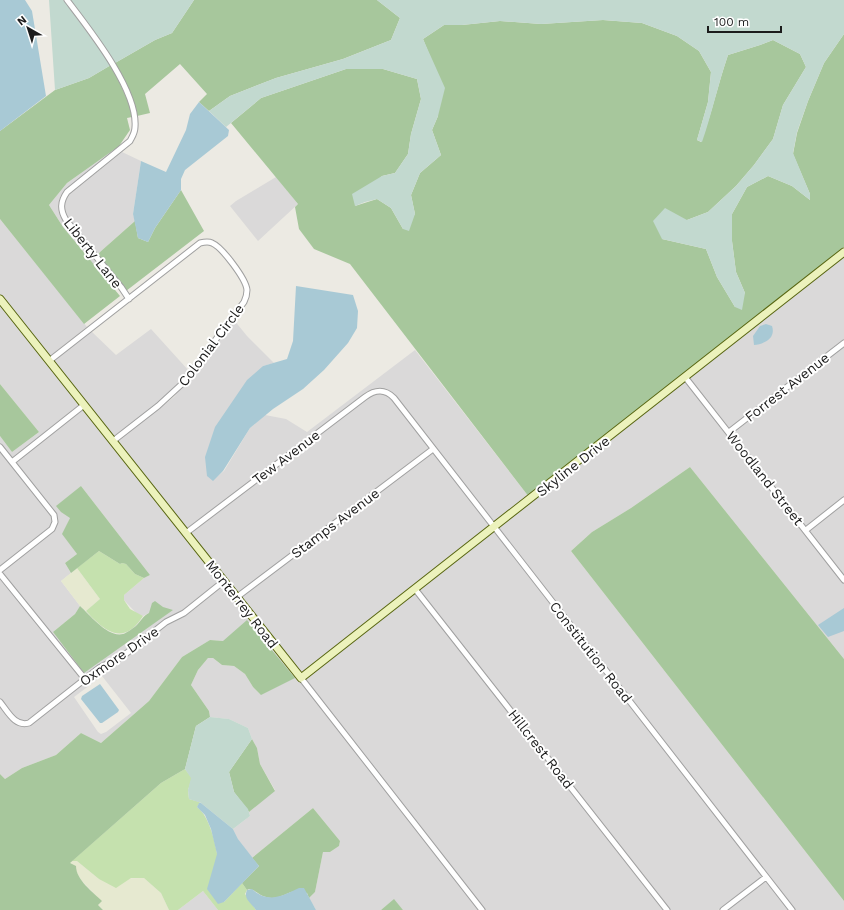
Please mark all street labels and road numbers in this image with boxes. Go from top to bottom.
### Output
street label: Liberty Lane [61,215,125,291]
street label: Colonial Circle [175,301,247,389]
street label: Forrest Avenue [742,349,832,425]
street label: Tew Avenue [249,427,323,487]
street label: Woodland Street [723,428,807,528]
street label: Skyline Drive [533,432,613,500]
street label: Stamps Avenue [288,485,382,561]
street label: Monterrey Road [203,557,281,651]
street label: Constitution Road [547,598,635,706]
street label: Oxmore Drive [76,623,162,689]
street label: Hillcrest Road [505,706,577,792]

